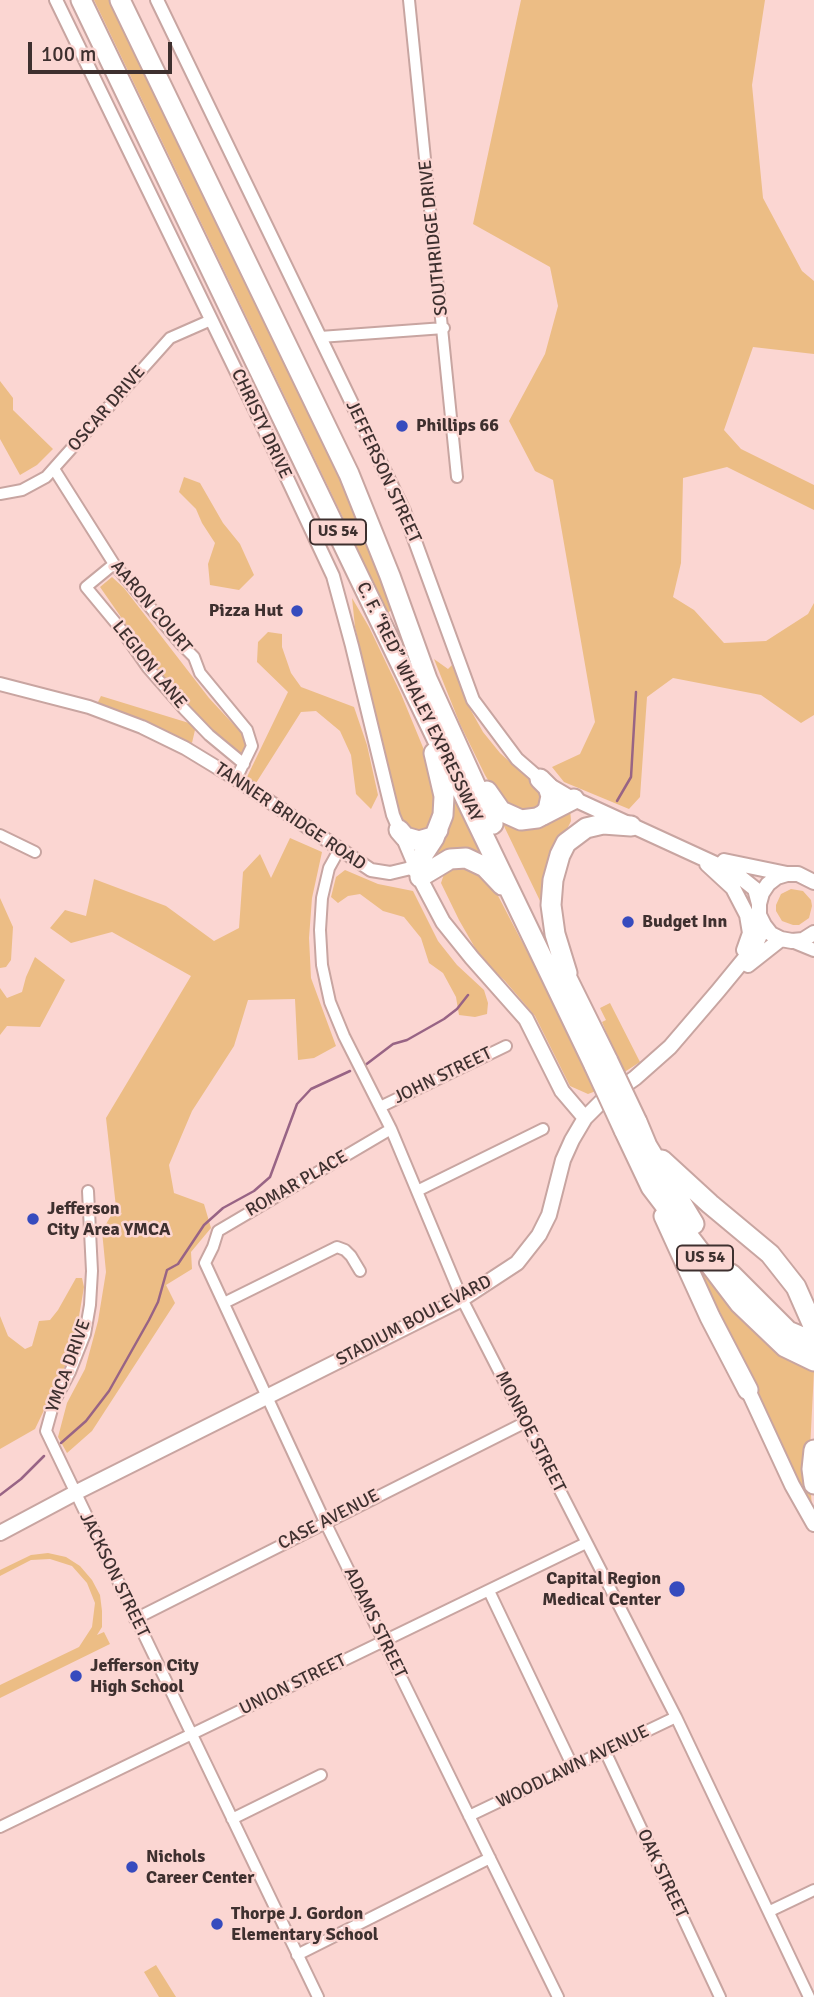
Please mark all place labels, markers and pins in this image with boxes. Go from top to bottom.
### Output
place label: Phillips 66 [416,415,499,437]
marker: Phillips 66 [394,418,410,434]
place label: Pizza Hut [209,600,283,622]
marker: Pizza Hut [289,603,305,619]
place label: Budget Inn [642,911,727,933]
marker: Budget Inn [620,914,636,930]
place label: Jefferson City Area YMCA [47,1198,170,1240]
marker: Jefferson City Area YMCA [25,1211,41,1227]
place label: Capital Region Medical Center [542,1568,661,1610]
marker: Capital Region Medical Center [667,1579,687,1599]
place label: Jefferson City High School [90,1655,199,1698]
marker: Jefferson City High School [68,1668,84,1684]
place label: Nichols Career Center [146,1846,254,1888]
marker: Nichols Career Center [124,1859,140,1875]
place label: Thorpe J. Gordon Elementary School [231,1903,378,1946]
marker: Thorpe J. Gordon Elementary School [209,1916,225,1932]

